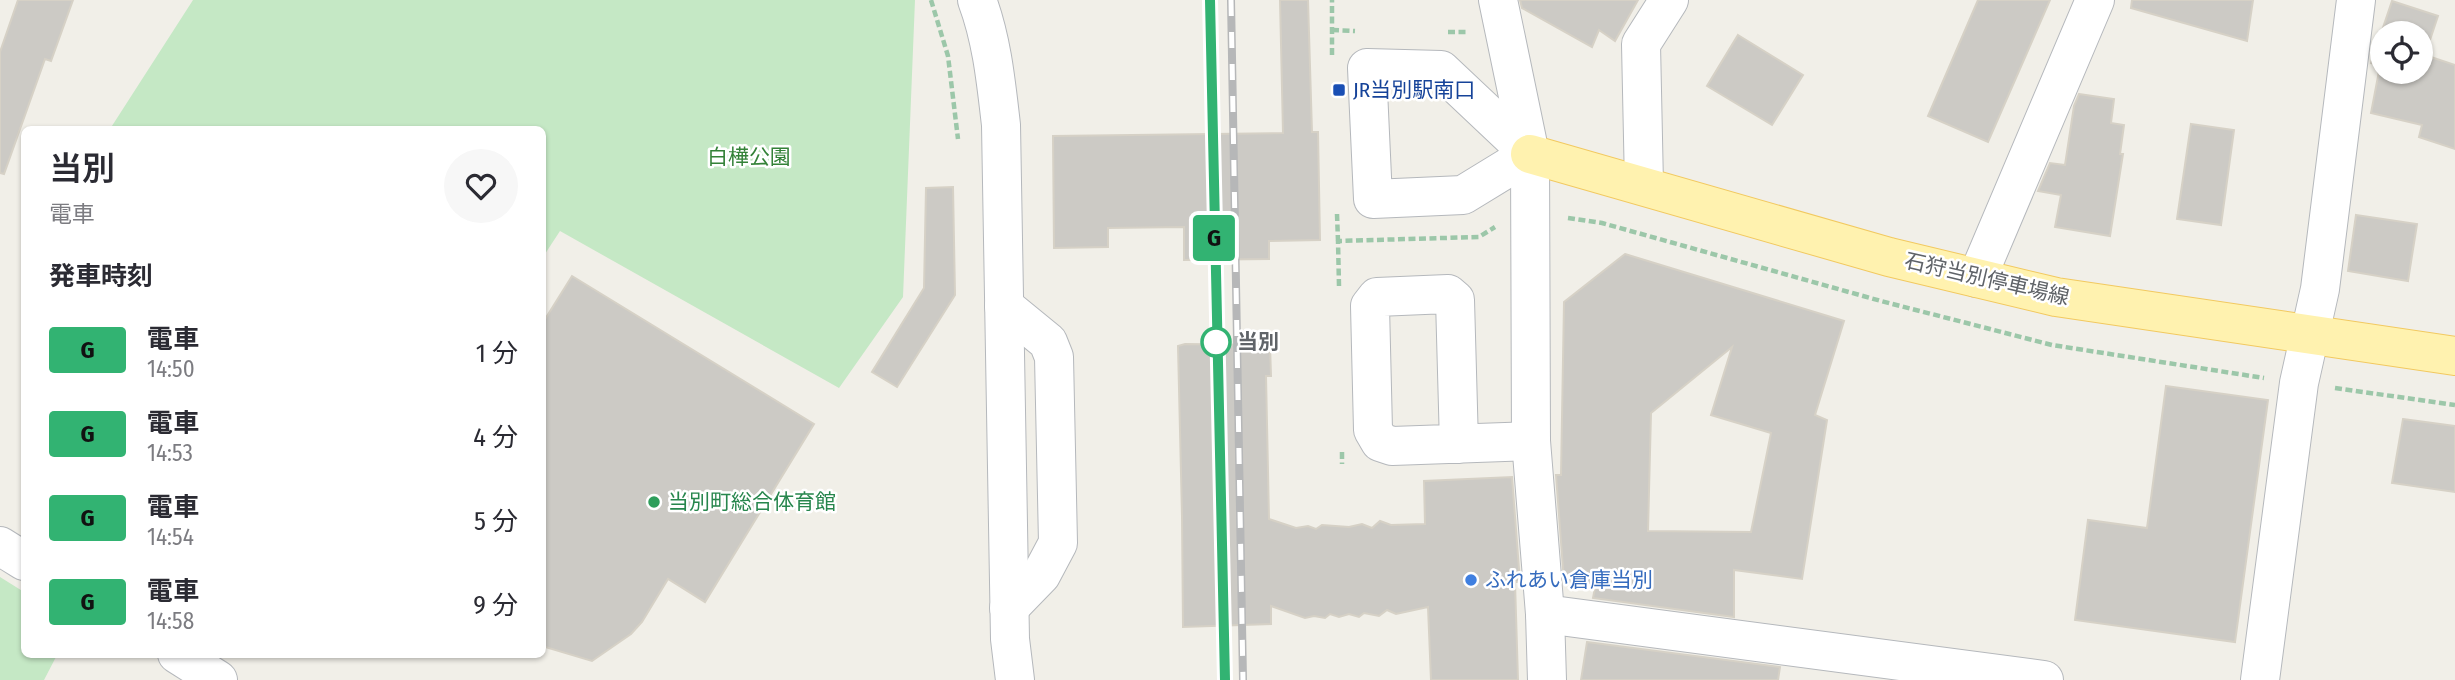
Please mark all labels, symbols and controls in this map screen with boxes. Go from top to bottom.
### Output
map controls [2370,21,2433,84]
button: locate [2370,21,2433,84]
place label: JR当別駅南口 [1353,77,1475,103]
marker: JR当別駅南口 [1331,82,1347,98]
park label: 白樺公園 [707,144,791,170]
text: 当別 [49,149,115,189]
button: heart [444,149,518,223]
text: 電車 [49,200,95,228]
line badge: G [1191,215,1237,261]
text: G [1207,224,1221,252]
street label: 石狩当別停車場線 [1902,247,2072,311]
text: 発車時刻 [49,261,153,292]
text: 電車 [147,324,199,355]
marker: 当別 [1201,327,1231,357]
place label: 当別 [1237,329,1279,355]
text: G [80,336,95,364]
text: 1 分 [476,338,518,369]
text: 14:50 [147,355,195,383]
text: 電車 [147,408,199,439]
text: G [80,420,95,448]
text: 4 分 [473,422,518,453]
text: 14:53 [147,439,193,467]
place label: 当別町総合体育館 [668,489,836,515]
text: 電車 [147,492,199,523]
marker: 当別町総合体育館 [646,494,662,510]
text: G [80,504,95,532]
text: 5 分 [474,506,518,537]
text: 14:54 [147,523,194,551]
place label: ふれあい倉庫当別 [1485,567,1653,593]
marker: ふれあい倉庫当別 [1463,572,1479,588]
text: 電車 [147,576,199,607]
text: G [80,588,95,616]
text: 9 分 [473,590,518,621]
text: 14:58 [147,607,194,635]

